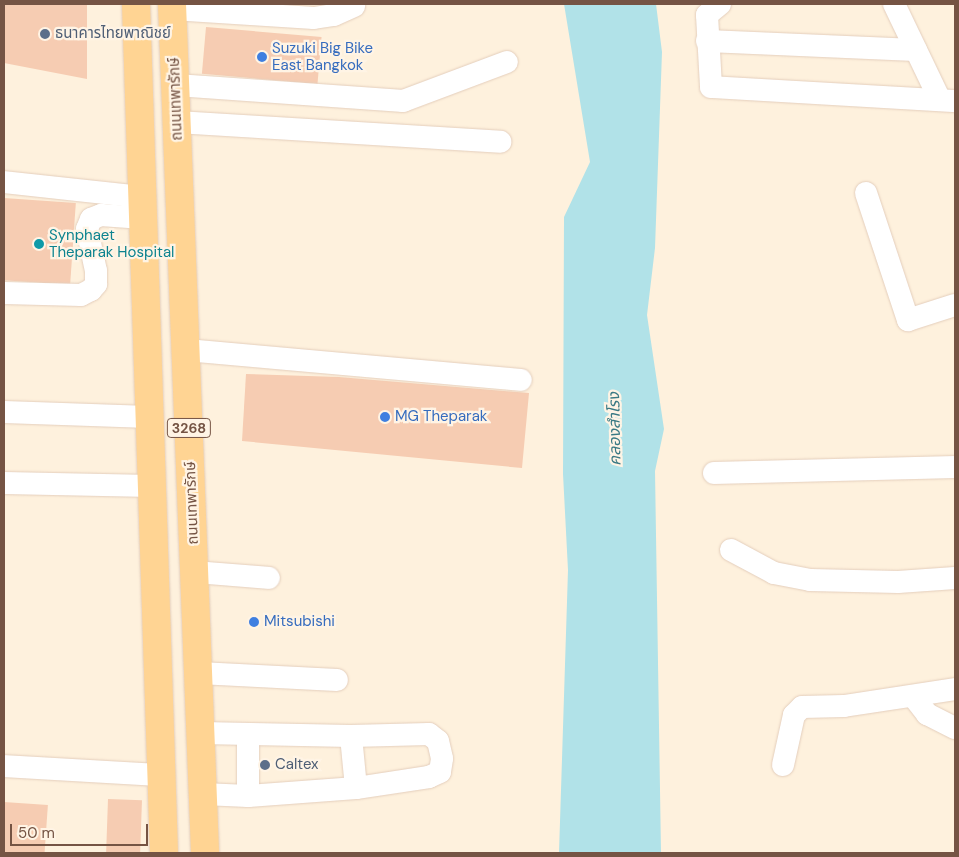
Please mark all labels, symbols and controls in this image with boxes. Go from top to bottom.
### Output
place label: ธนาคารไทยพาณิชย์ [55,25,171,43]
marker: ธนาคารไทยพาณิชย์ [39,28,51,40]
place label: Suzuki Big Bike East Bangkok [272,39,373,74]
marker: Suzuki Big Bike East Bangkok [256,51,268,63]
street label: ถนนเทพารักษ์ [166,57,186,141]
place label: Synphaet Theparak Hospital [49,226,174,261]
marker: Synphaet Theparak Hospital [33,238,45,250]
water label: คลองสำโรง [605,392,625,466]
place label: MG Theparak [395,408,487,426]
marker: MG Theparak [379,411,391,423]
road number: 3268 [166,416,212,439]
street label: ถนนเทพารักษ์ [182,461,202,545]
place label: Mitsubishi [264,613,335,631]
marker: Mitsubishi [248,616,260,628]
place label: Caltex [275,756,319,774]
marker: Caltex [259,759,271,771]
scale bar [12,814,150,846]
text: 50 m [18,823,55,843]

